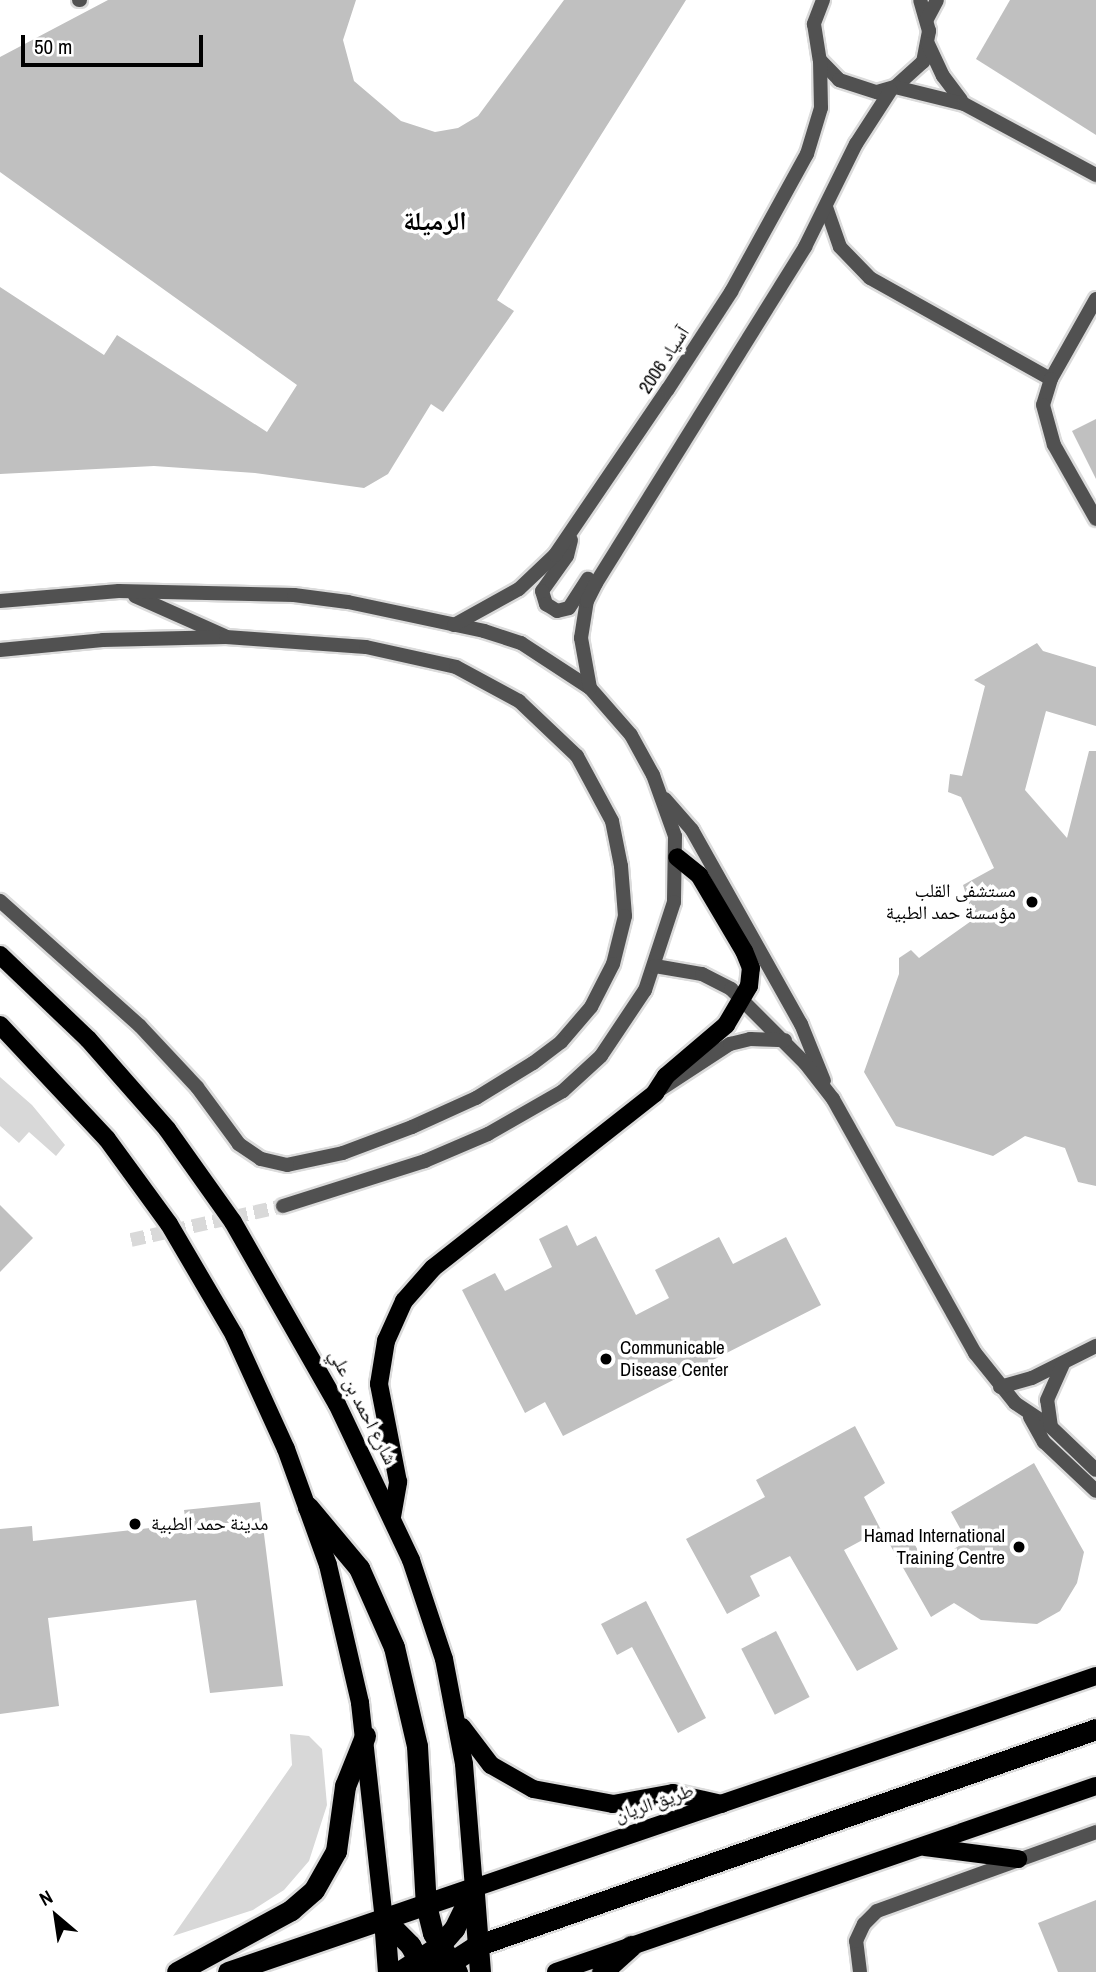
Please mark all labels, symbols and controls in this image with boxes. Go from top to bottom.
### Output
scale bar [24,21,206,65]
text: 50 m [34,32,72,61]
district label: الرميلة [403,205,467,237]
street label: آسياد 2006 [634,322,694,398]
place label: مستشفى القلب مؤسسة حمد الطبية [886,880,1016,924]
marker: مستشفى القلب مؤسسة حمد الطبية [1022,892,1042,912]
place label: Communicable Disease Center [620,1337,728,1381]
street label: شارع احمد بن علي [324,1346,402,1468]
marker: Communicable Disease Center [598,1351,614,1367]
place label: مدينة حمد الطبية [151,1513,268,1535]
marker: مدينة حمد الطبية [125,1514,145,1534]
place label: Hamad International Training Centre [864,1525,1005,1569]
marker: Hamad International Training Centre [1011,1539,1027,1555]
street label: طريق الريان [612,1779,696,1827]
north arrow [21,1881,91,1951]
text: N [35,1884,57,1912]

